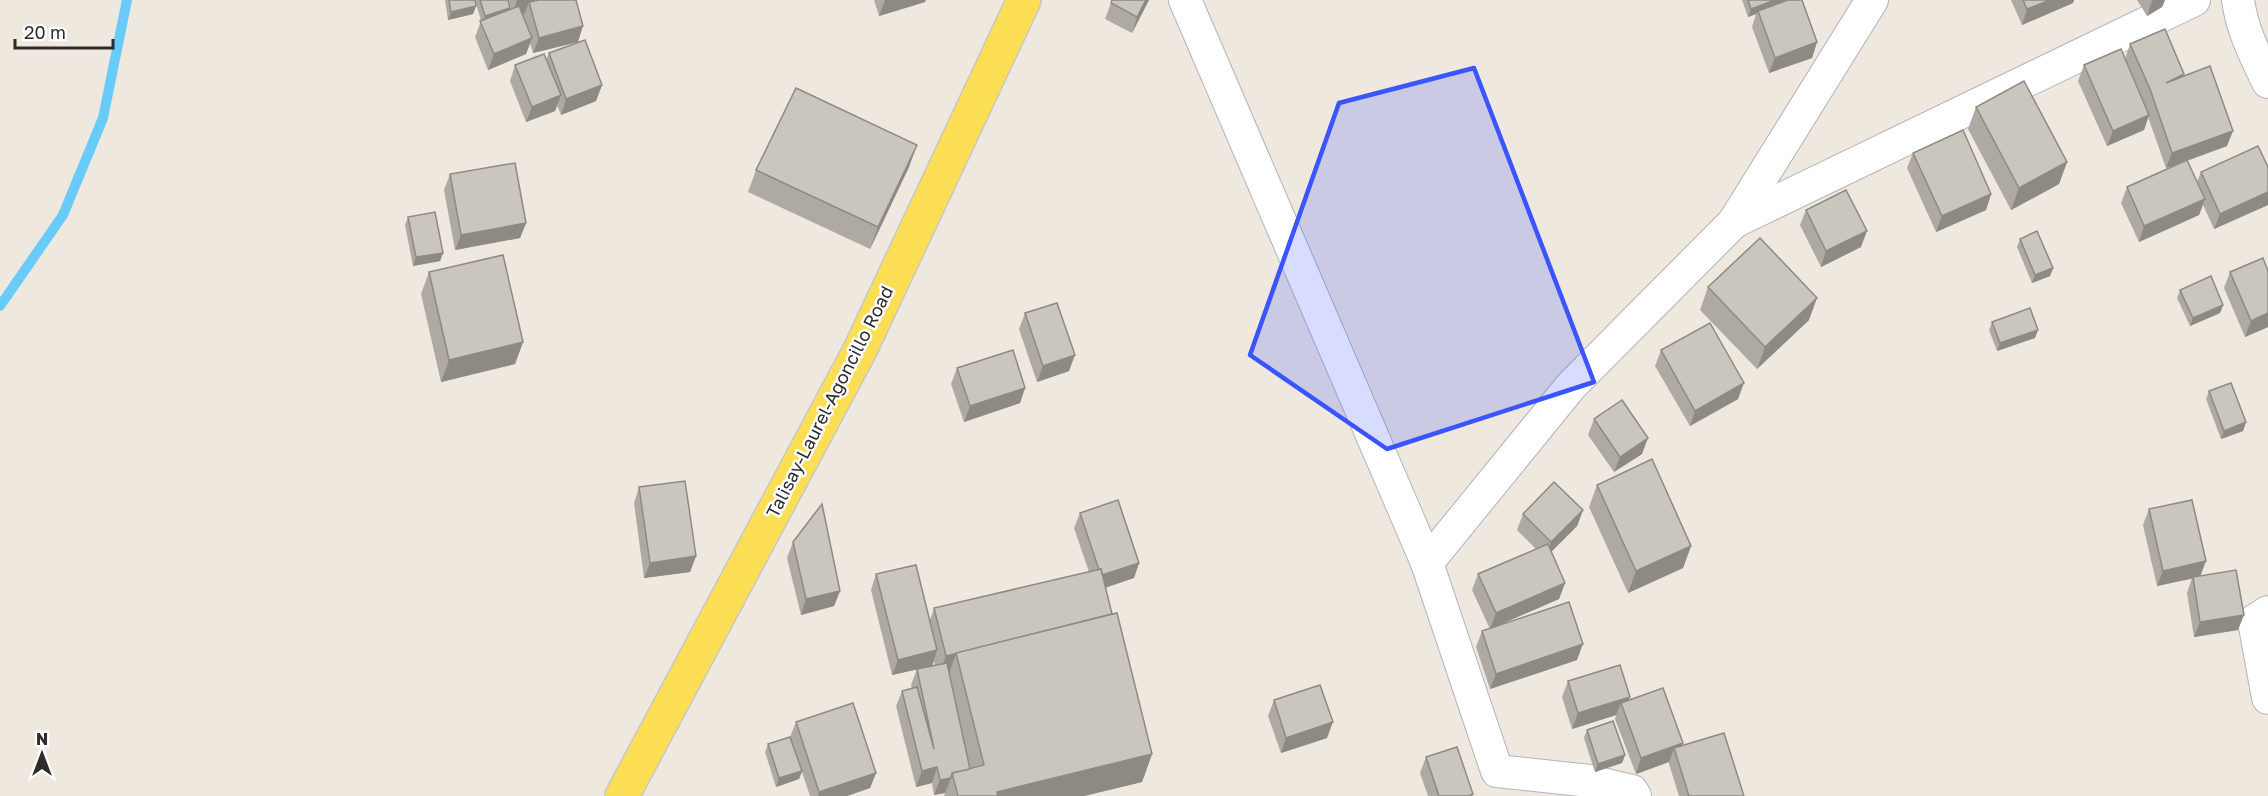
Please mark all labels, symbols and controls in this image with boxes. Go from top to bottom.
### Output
scale bar [15,12,112,50]
text: 20 m [24,21,66,43]
street label: Talisay-Laurel-Agoncillo Road [761,282,897,521]
north arrow [12,724,72,784]
text: N [36,729,48,749]

